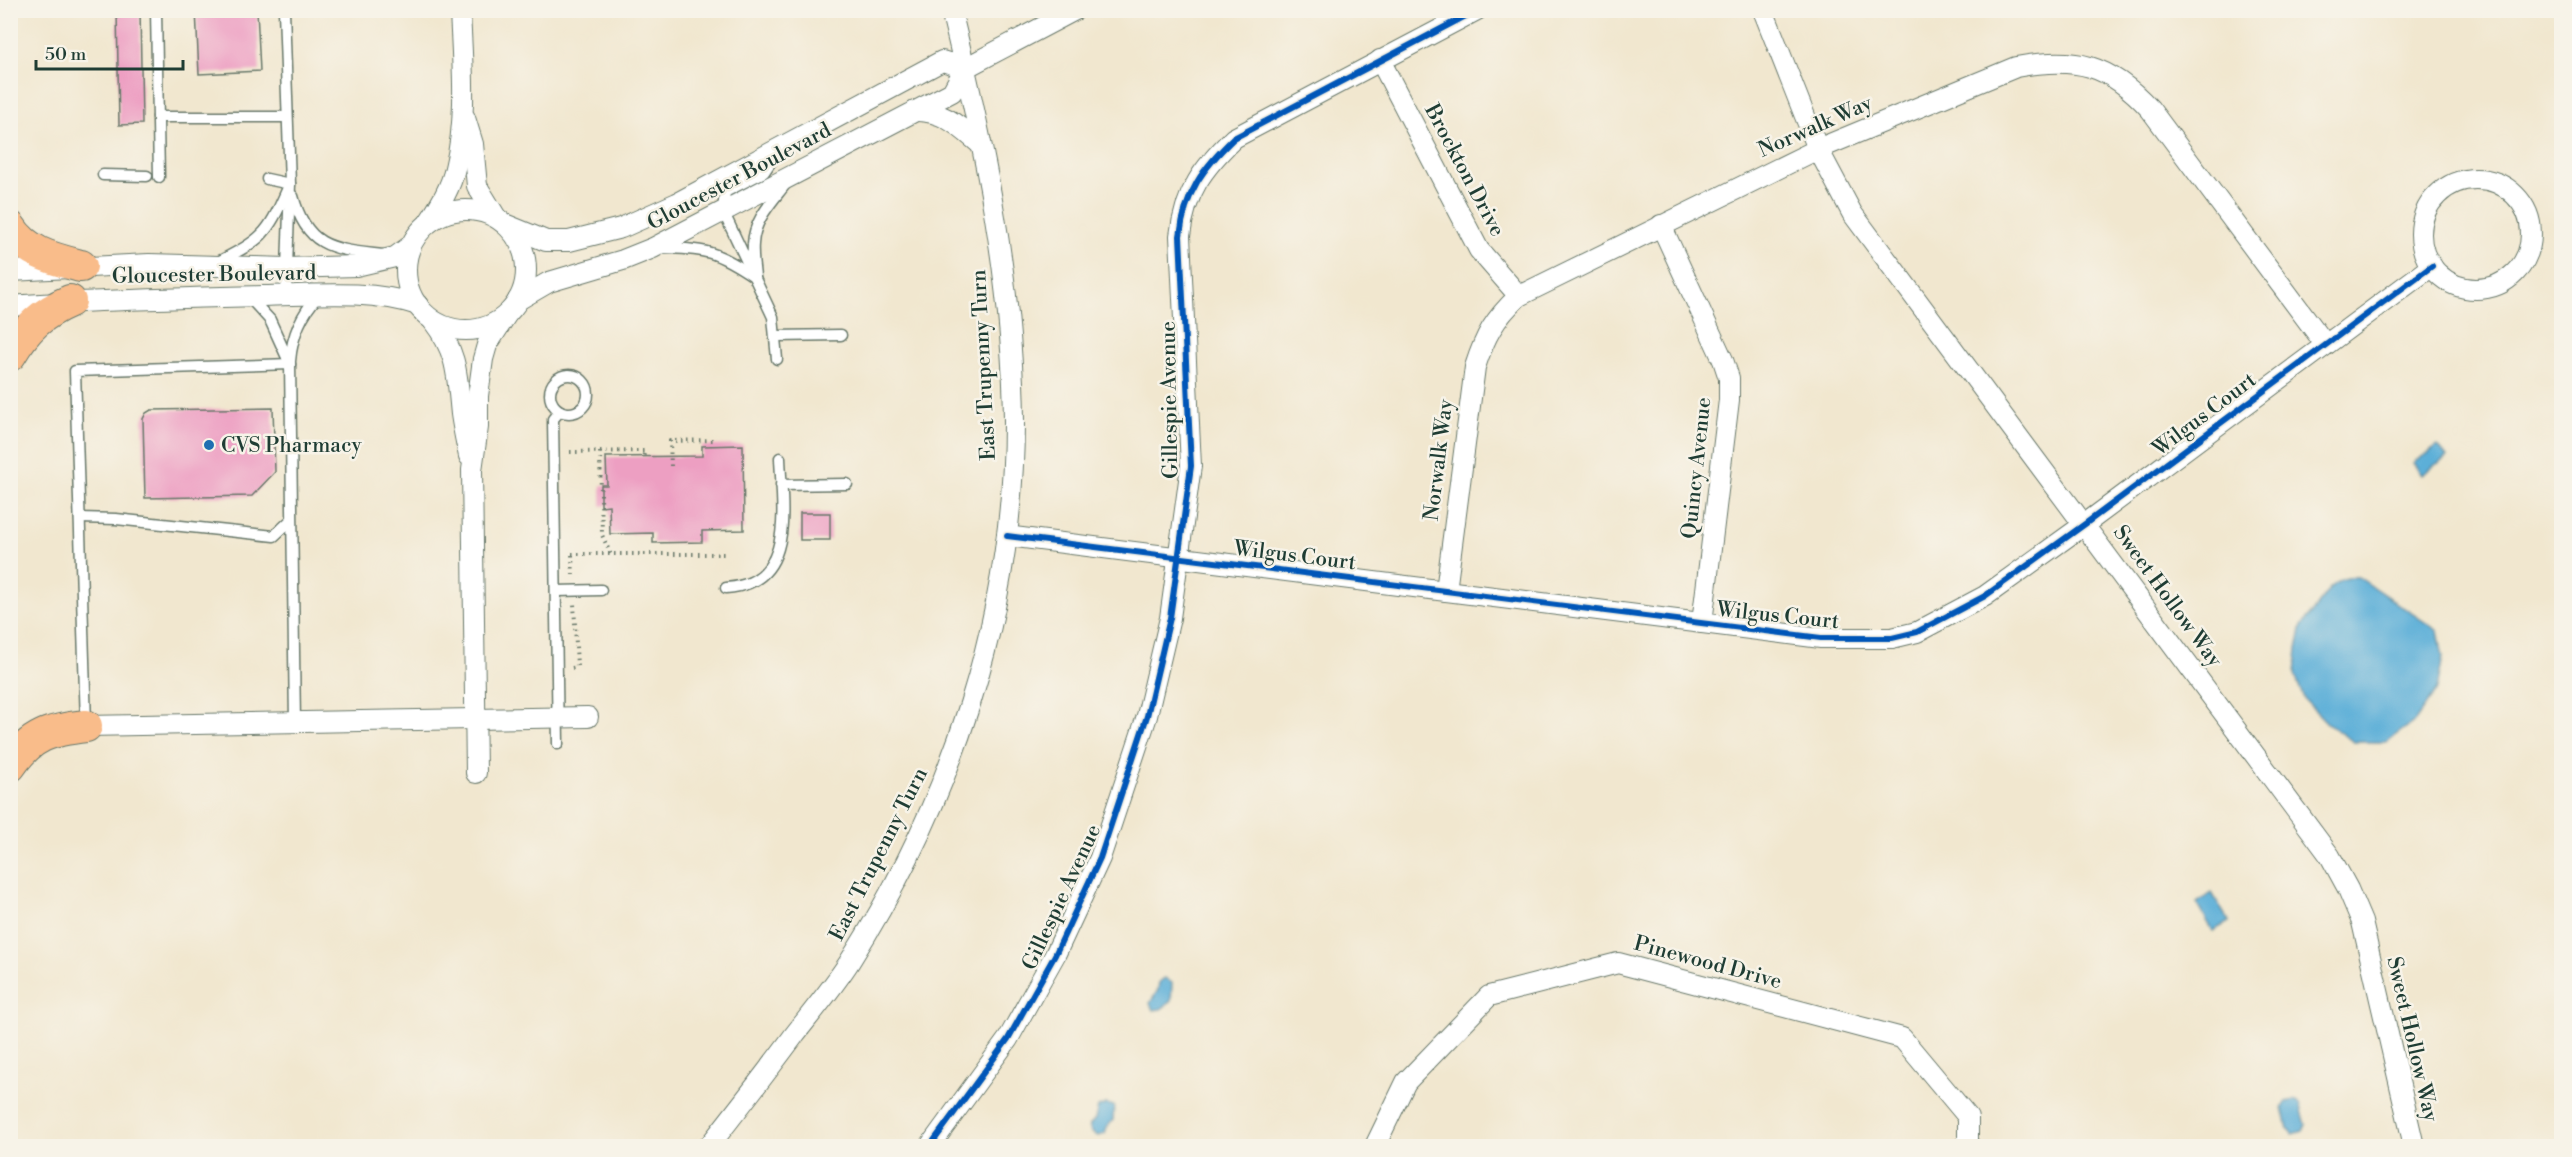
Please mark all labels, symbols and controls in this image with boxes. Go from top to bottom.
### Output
scale bar [36,33,183,71]
text: 50 m [45,43,87,66]
street label: Norwalk Way [1754,90,1877,164]
street label: Brockton Drive [1418,99,1510,241]
street label: Gloucester Boulevard [643,117,836,236]
street label: Gloucester Boulevard [112,260,317,290]
street label: East Trupenny Turn [966,268,1002,461]
street label: Gillespie Avenue [1156,321,1184,479]
street label: Wilgus Court [2147,367,2262,463]
street label: Quincy Avenue [1677,396,1717,540]
street label: Norwalk Way [1419,397,1459,522]
place label: CVS Pharmacy [221,433,363,459]
marker: CVS Pharmacy [202,438,216,452]
street label: Sweet Hollow Way [2107,521,2228,673]
street label: Wilgus Court [1231,535,1358,576]
street label: Wilgus Court [1714,597,1841,635]
street label: East Trupenny Turn [824,763,934,945]
street label: Gillespie Avenue [1017,820,1107,974]
street label: Pinewood Drive [1631,931,1785,995]
street label: Sweet Hollow Way [2380,954,2444,1125]

